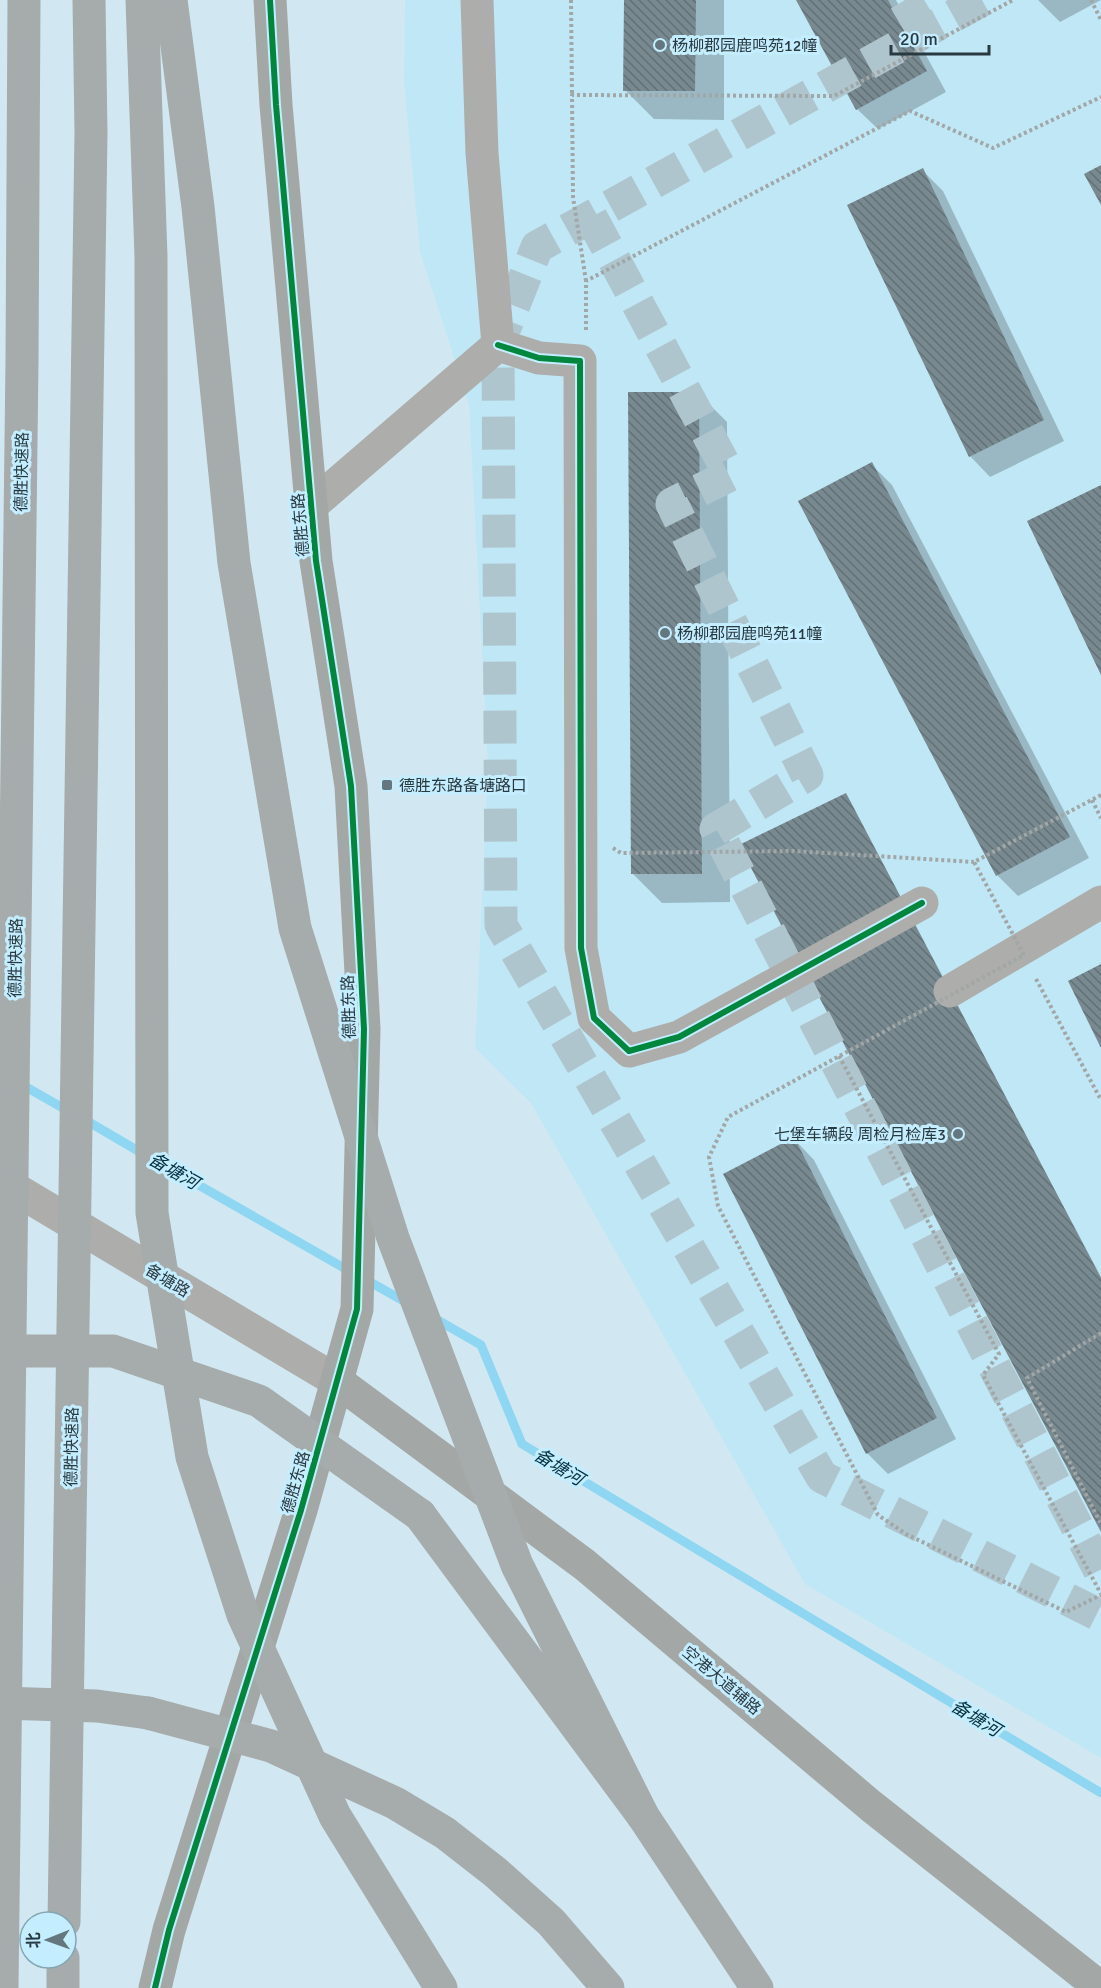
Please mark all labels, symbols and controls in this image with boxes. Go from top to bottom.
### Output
scale bar [891,18,988,56]
text: 20 m [900,28,938,50]
place label: 杨柳郡园鹿鸣苑12幢 [672,36,817,56]
marker: 杨柳郡园鹿鸣苑12幢 [653,38,667,52]
street label: 德胜快速路 [11,432,33,512]
street label: 德胜东路 [288,492,314,558]
place label: 杨柳郡园鹿鸣苑11幢 [677,624,822,644]
marker: 杨柳郡园鹿鸣苑11幢 [658,626,672,640]
place label: 德胜东路备塘路口 [399,776,527,796]
marker: 德胜东路备塘路口 [380,778,394,792]
street label: 德胜快速路 [5,918,27,998]
street label: 德胜东路 [338,975,360,1039]
place label: 七堡车辆段 周检月检库3 [774,1125,946,1145]
marker: 七堡车辆段 周检月检库3 [951,1127,965,1141]
water label: 备塘河 [145,1148,205,1196]
street label: 备塘路 [142,1260,193,1302]
street label: 德胜快速路 [61,1407,83,1487]
water label: 备塘河 [530,1444,590,1492]
street label: 德胜东路 [278,1449,314,1516]
street label: 空港大道辅路 [678,1642,765,1719]
water label: 备塘河 [947,1695,1007,1743]
north arrow [18,1910,78,1970]
text: 北 [24,1932,44,1948]

